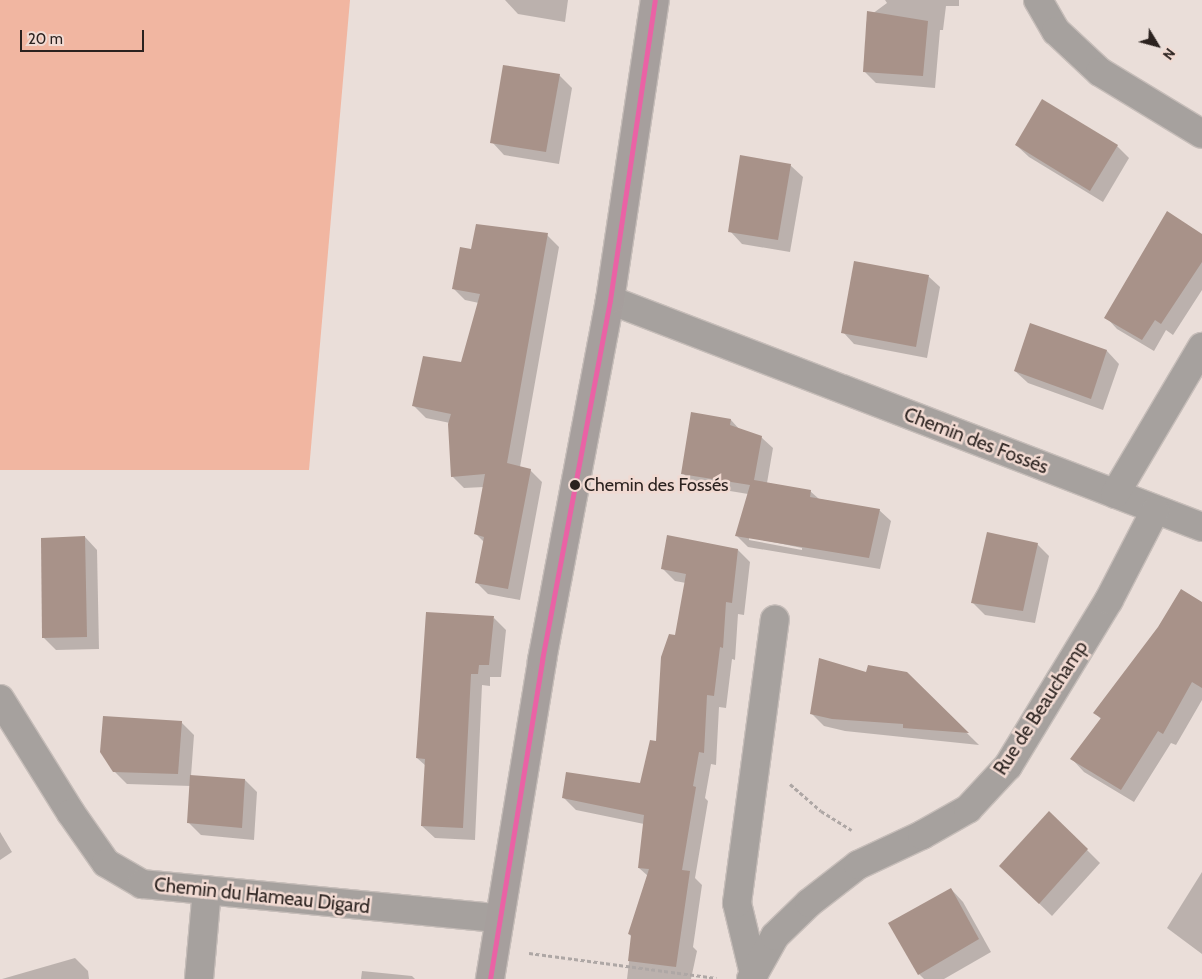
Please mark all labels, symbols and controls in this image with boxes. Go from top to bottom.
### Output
scale bar [22,20,146,52]
north arrow [1132,20,1182,70]
text: 20 m [28,30,63,48]
text: N [1159,45,1179,63]
street label: Chemin des Fossés [901,403,1051,479]
place label: Chemin des Fossés [584,474,729,496]
marker: Chemin des Fossés [570,480,580,490]
street label: Rue de Beauchamp [989,637,1093,779]
street label: Chemin du Hameau Digard [153,873,371,919]

